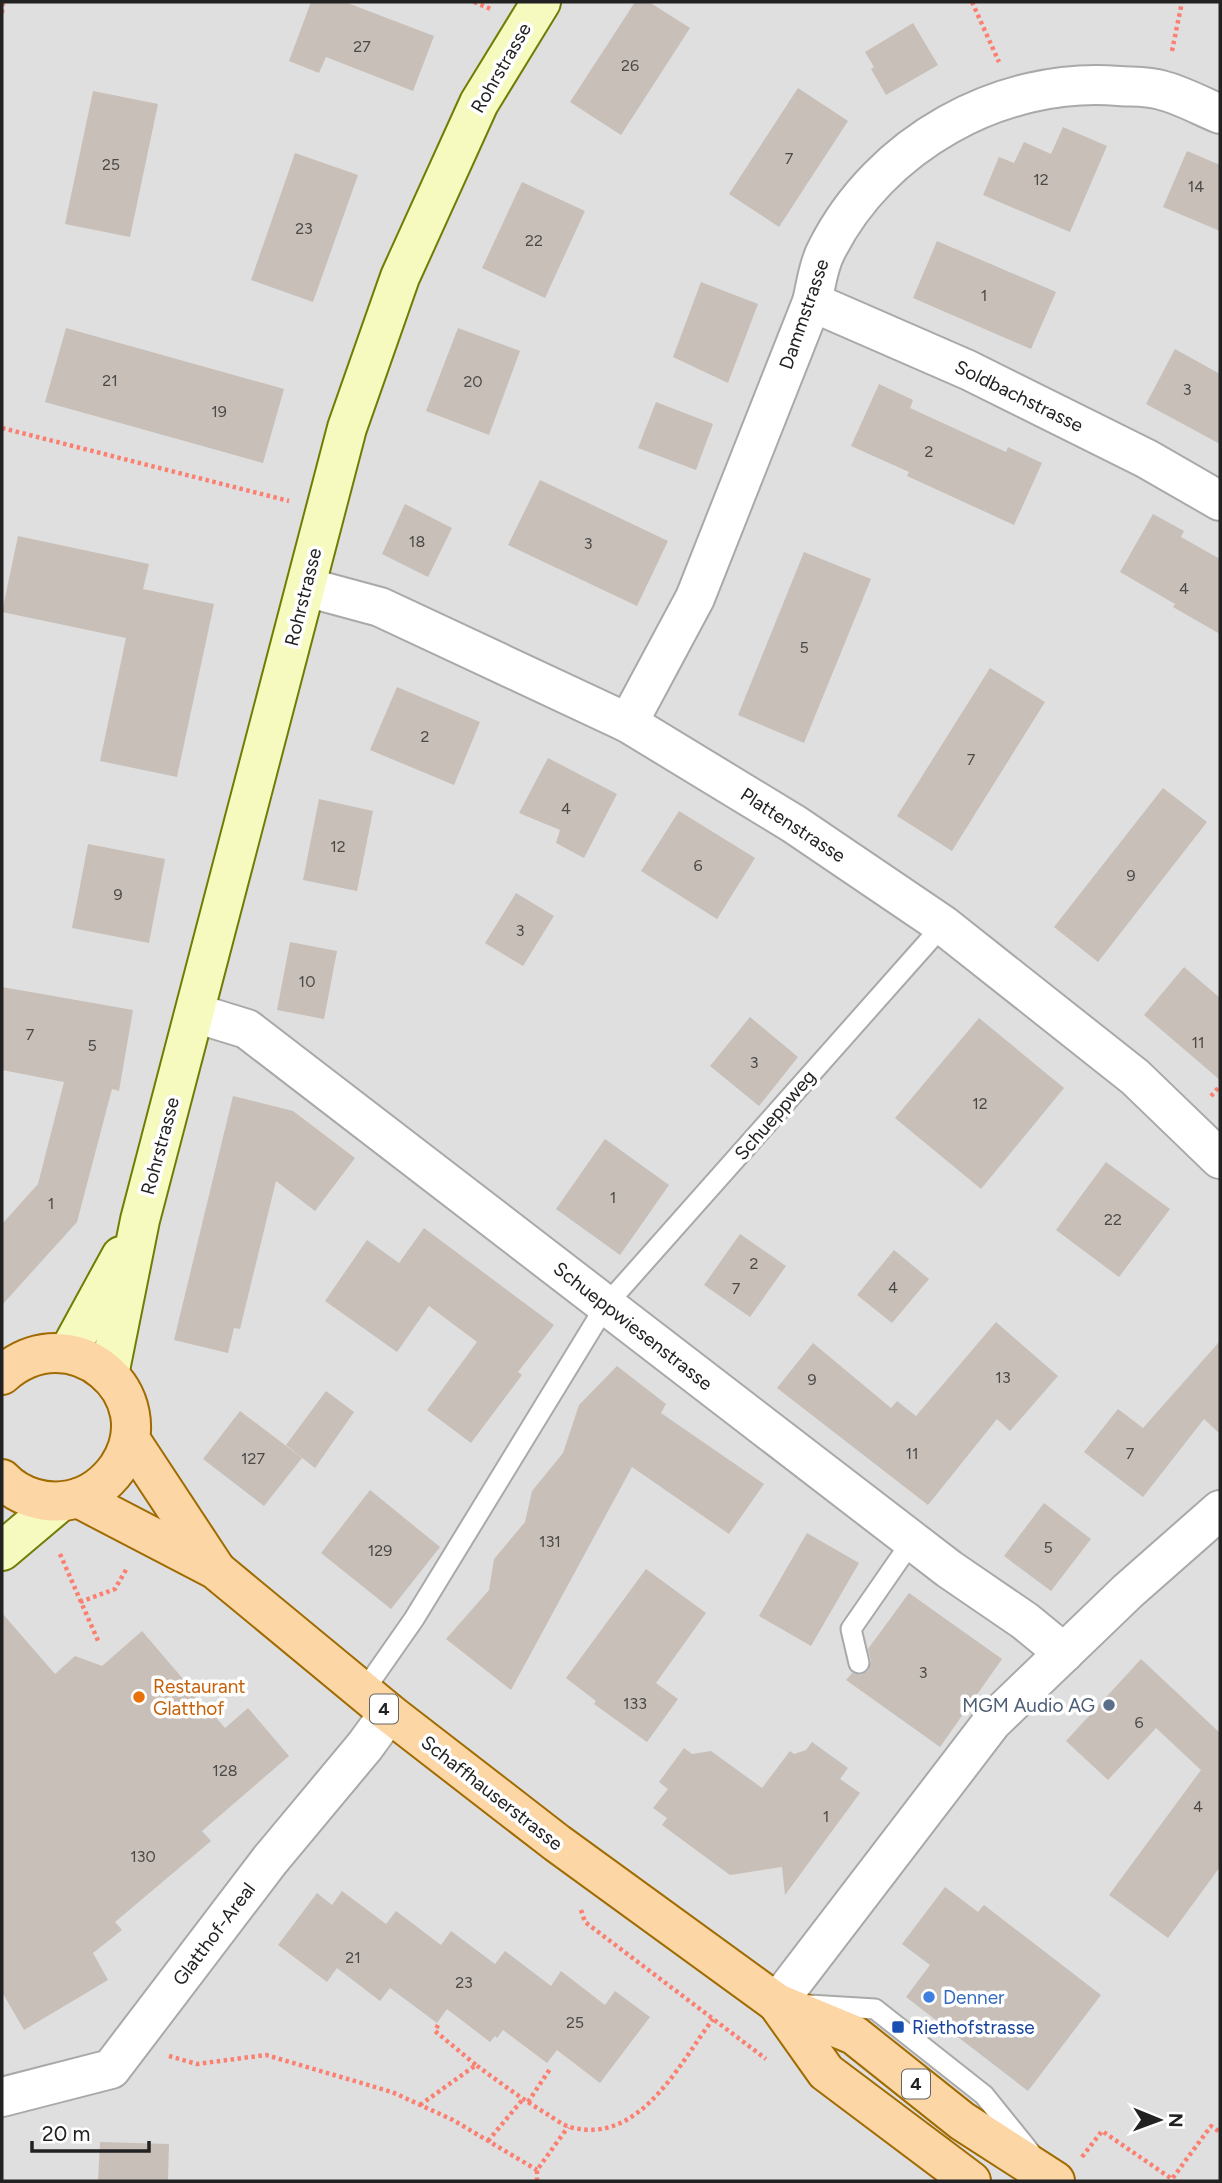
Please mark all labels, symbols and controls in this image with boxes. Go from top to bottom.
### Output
street label: Rohrstrasse [466,19,536,117]
house number: 27 [353,37,371,56]
house number: 26 [621,56,639,75]
house number: 7 [785,149,794,168]
house number: 25 [102,155,120,174]
house number: 12 [1033,170,1049,189]
house number: 14 [1188,177,1204,196]
house number: 23 [295,219,313,238]
house number: 22 [525,231,543,250]
street label: Dammstrasse [774,256,834,372]
house number: 1 [981,286,987,305]
street label: Soldbachstrasse [951,355,1087,437]
house number: 21 [102,371,118,390]
house number: 20 [463,372,483,391]
house number: 3 [1183,380,1191,399]
house number: 19 [211,402,227,421]
house number: 2 [925,442,933,461]
house number: 18 [409,532,425,551]
house number: 3 [584,534,592,553]
street label: Rohrstrasse [280,546,326,648]
house number: 4 [1179,579,1189,598]
house number: 5 [799,638,809,657]
house number: 2 [421,727,429,746]
house number: 7 [967,750,976,769]
street label: Plattenstrasse [736,783,850,867]
house number: 4 [561,799,571,818]
house number: 12 [330,837,346,856]
house number: 6 [693,856,703,875]
house number: 9 [1126,866,1136,885]
house number: 9 [113,885,123,904]
house number: 3 [516,921,524,940]
house number: 10 [299,972,315,991]
house number: 7 [26,1025,35,1044]
house number: 11 [1191,1033,1205,1052]
house number: 5 [87,1036,97,1055]
house number: 3 [750,1053,758,1072]
street label: Schueppweg [730,1065,820,1165]
house number: 12 [972,1094,988,1113]
street label: Rohrstrasse [136,1095,184,1197]
house number: 1 [610,1188,616,1207]
house number: 1 [48,1194,54,1213]
house number: 22 [1104,1210,1122,1229]
house number: 2 [750,1254,758,1273]
street label: Schueppwiesenstrasse [549,1257,717,1395]
house number: 4 [888,1278,898,1297]
house number: 7 [732,1279,741,1298]
house number: 13 [995,1368,1011,1387]
house number: 9 [807,1370,817,1389]
house number: 11 [905,1444,919,1463]
house number: 7 [1126,1444,1135,1463]
house number: 127 [241,1449,265,1468]
house number: 131 [539,1532,561,1551]
house number: 5 [1043,1538,1053,1557]
house number: 129 [368,1541,392,1560]
house number: 3 [919,1663,927,1682]
place label: Restaurant Glatthof [153,1675,245,1720]
marker: Restaurant Glatthof [131,1689,147,1705]
road number: 4 [370,1694,398,1724]
house number: 133 [623,1694,647,1713]
place label: MGM Audio AG [962,1694,1095,1717]
marker: MGM Audio AG [1101,1697,1117,1713]
house number: 6 [1134,1713,1144,1732]
street label: Schaffhauserstrasse [417,1731,567,1855]
house number: 128 [212,1761,238,1780]
house number: 4 [1193,1797,1203,1816]
house number: 1 [823,1807,829,1826]
house number: 130 [130,1847,156,1866]
street label: Glatthof-Areal [168,1878,260,1990]
house number: 21 [345,1948,361,1967]
house number: 23 [455,1973,473,1992]
place label: Denner [943,1986,1005,2009]
marker: Denner [921,1989,937,2005]
house number: 25 [566,2013,584,2032]
place label: Riethofstrasse [912,2016,1035,2039]
marker: Riethofstrasse [890,2019,906,2035]
road number: 4 [902,2070,930,2098]
north arrow [1124,2085,1194,2155]
scale bar [32,2110,149,2154]
text: N [1164,2113,1187,2128]
text: 20 m [42,2121,90,2146]

